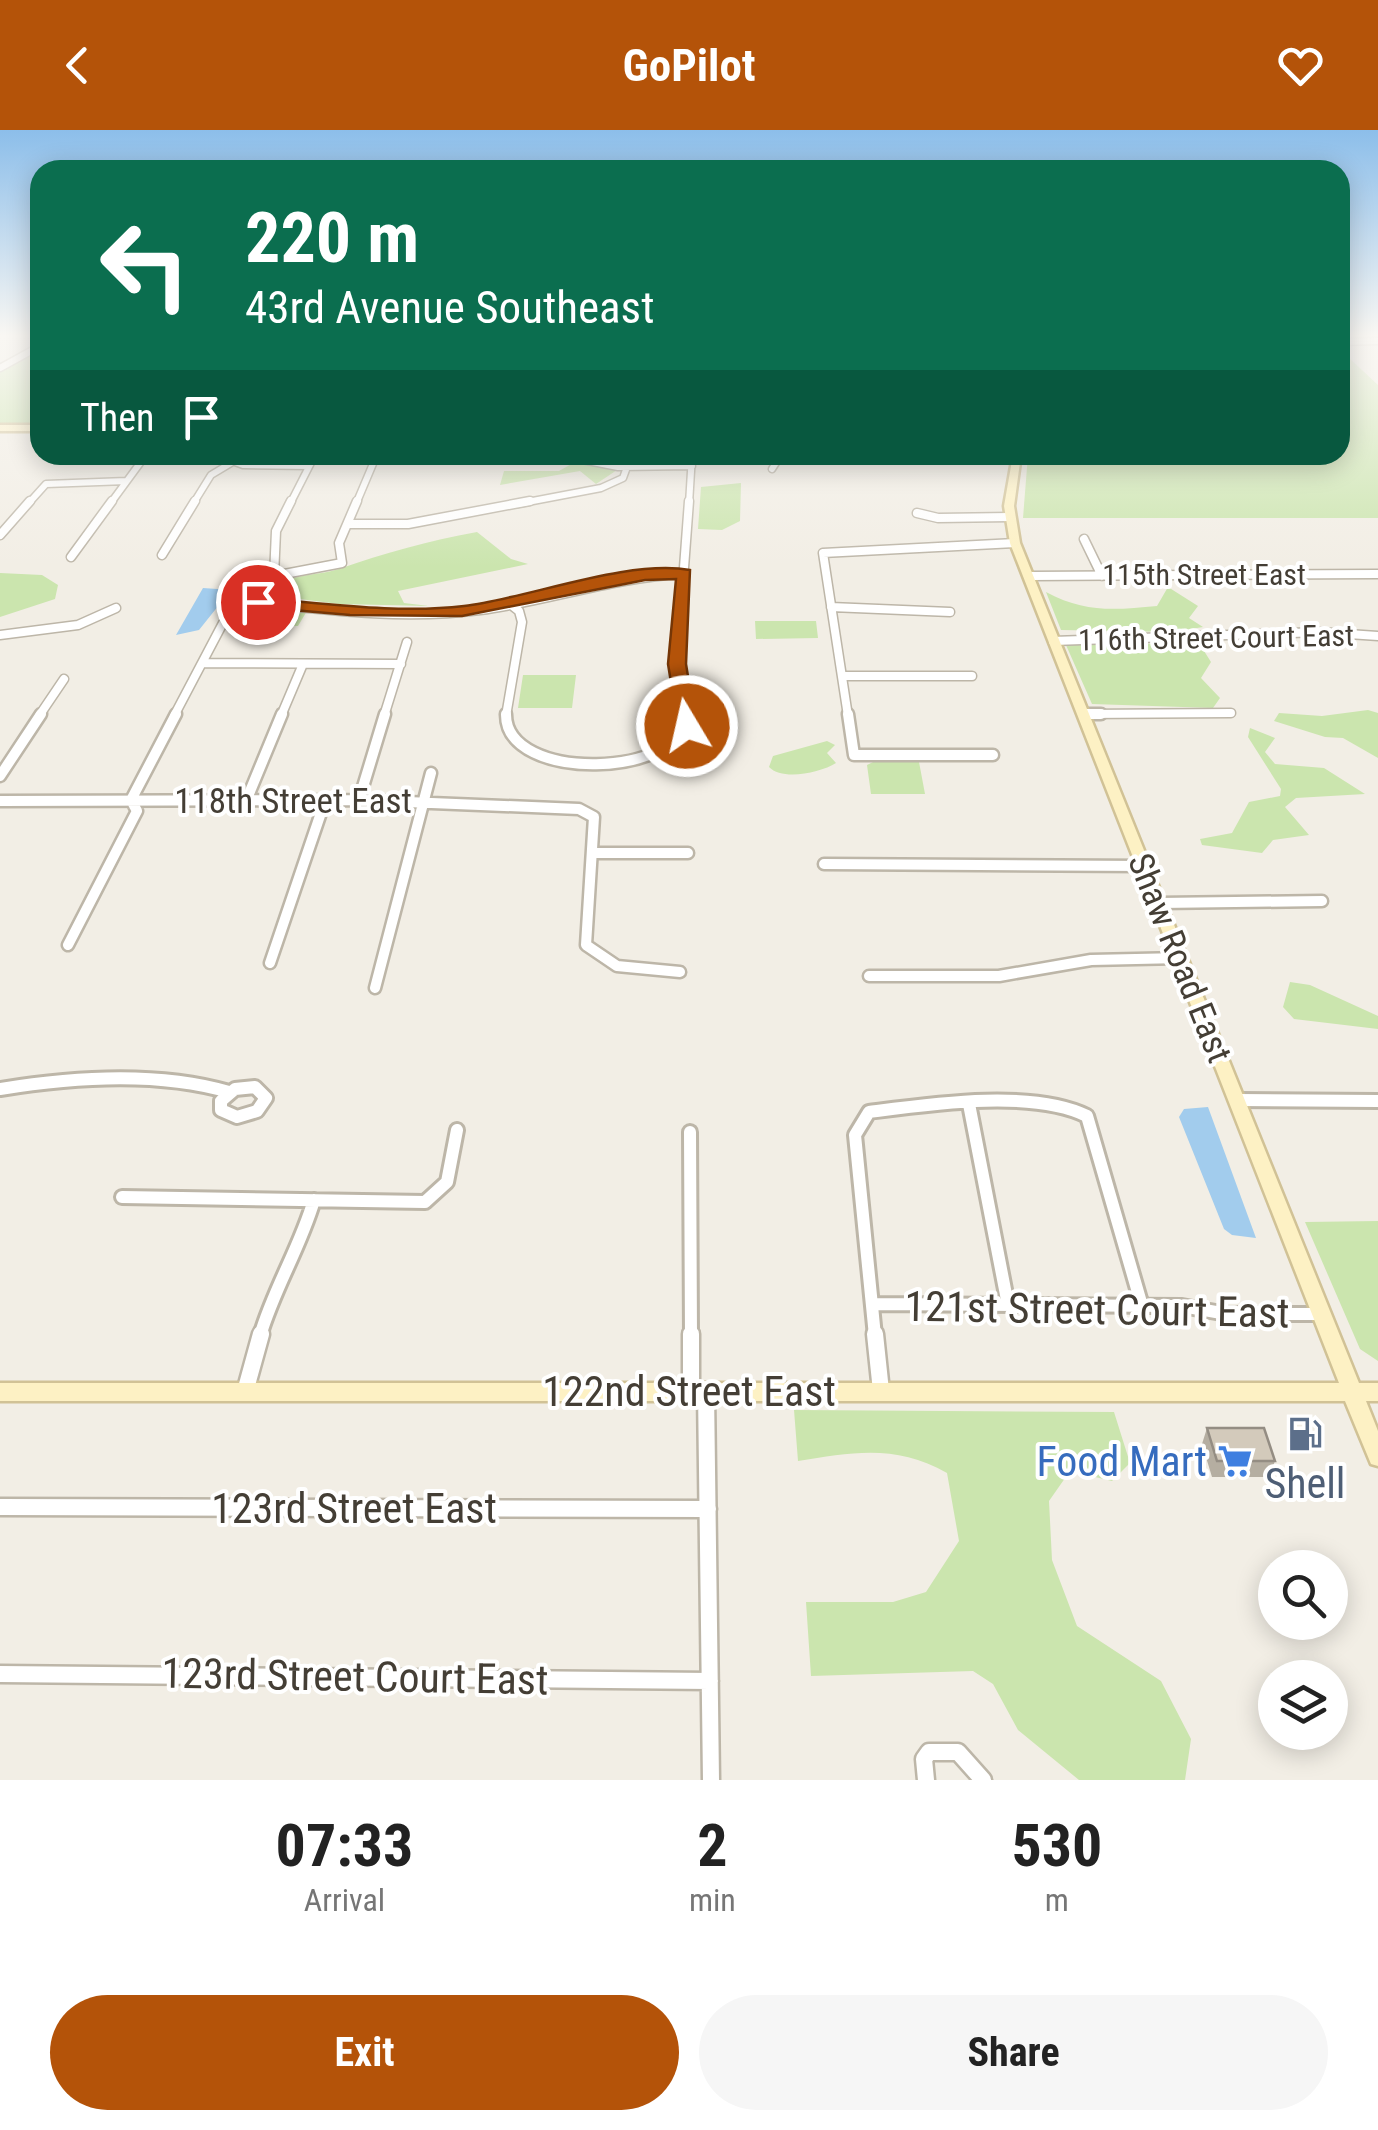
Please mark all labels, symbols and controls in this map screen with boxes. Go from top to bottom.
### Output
icon: back [50,38,105,93]
icon: heart [1273,38,1328,93]
text: GoPilot [622,39,756,92]
text: 220 m [245,197,419,279]
icon: left [80,200,210,330]
text: 43rd Avenue Southeast [245,281,654,334]
icon: arrive [174,390,229,445]
text: Then [80,396,154,440]
street label: 115th Street East [1102,557,1306,592]
pin [216,560,301,645]
icon: arrive [231,575,286,630]
street label: 116th Street Court East [1078,618,1354,657]
position arrow [635,674,739,778]
street label: 118th Street East [174,781,412,822]
street label: Shaw Road East [1119,848,1240,1069]
street label: 121st Street Court East [904,1282,1290,1337]
street label: 122nd Street East [542,1367,836,1416]
fuel station icon: Shell [1286,1415,1324,1453]
place label: Food Mart [1036,1437,1207,1486]
supermarket icon: Food Mart [1216,1442,1254,1480]
place label: Shell [1264,1459,1346,1508]
street label: 123rd Street East [211,1484,497,1533]
map controls [1258,1550,1348,1750]
button: search [1258,1550,1348,1640]
street label: 123rd Street Court East [161,1649,549,1704]
button: layers [1258,1660,1348,1750]
text: 07:33 [276,1810,413,1881]
text: 2 [697,1810,728,1881]
text: 530 [1011,1810,1102,1881]
text: Arrival [304,1881,385,1919]
text: min [689,1881,736,1919]
text: m [1045,1881,1069,1919]
button: Exit [50,1995,679,2110]
button: Share [699,1995,1328,2110]

